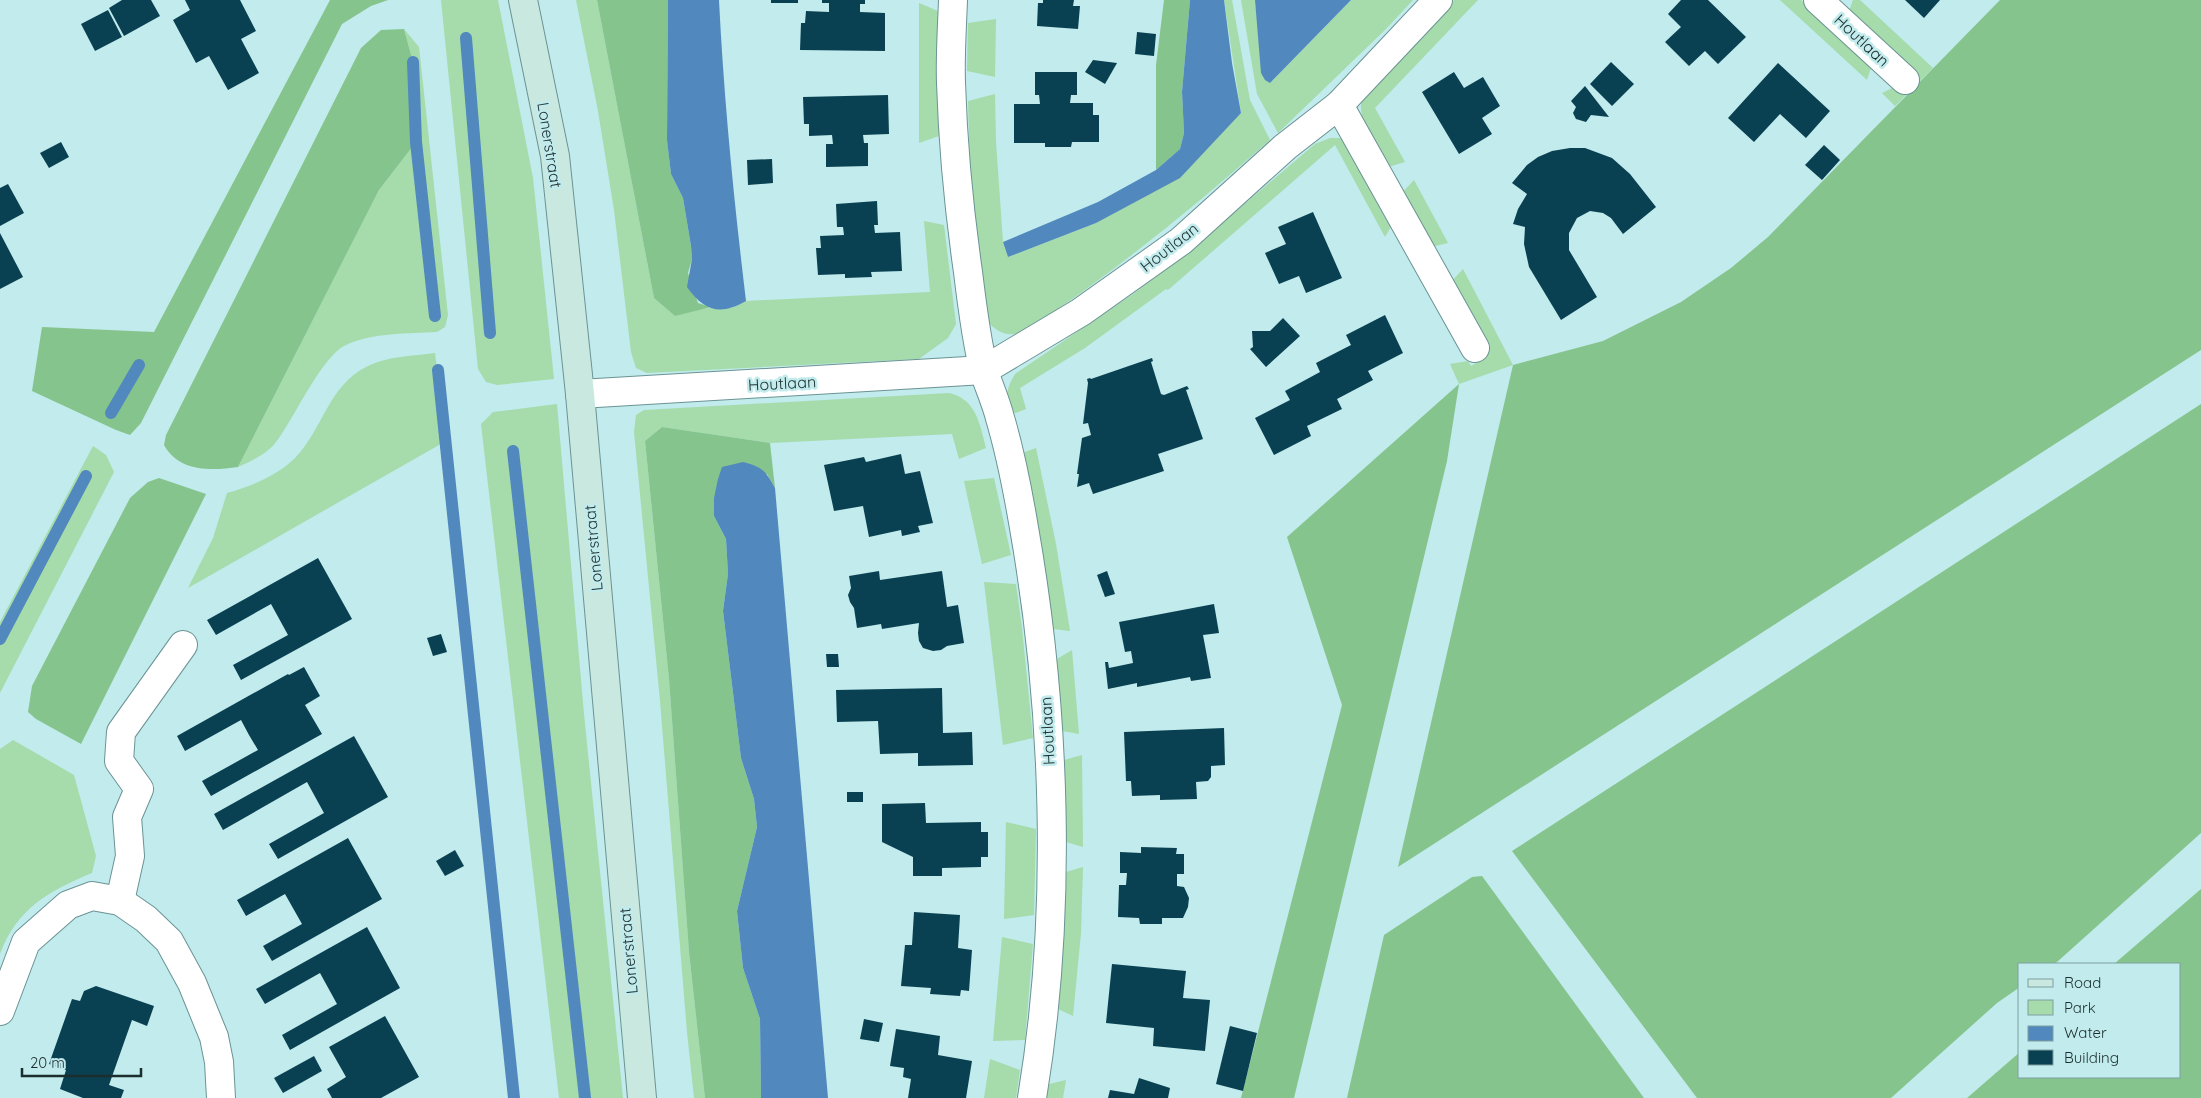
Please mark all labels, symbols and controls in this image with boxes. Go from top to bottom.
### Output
street label: Houtlaan [1830,9,1894,71]
street label: Lonerstraat [533,101,567,189]
street label: Houtlaan [1136,218,1202,276]
street label: Houtlaan [747,371,817,395]
street label: Lonerstraat [579,504,607,592]
street label: Houtlaan [1035,696,1059,766]
street label: Lonerstraat [614,907,642,995]
legend [2018,963,2181,1078]
text: Road [2064,973,2101,992]
text: Park [2064,998,2096,1017]
text: Water [2064,1023,2107,1042]
scale bar [22,1046,141,1078]
text: Building [2064,1048,2119,1067]
text: 20 m [30,1053,65,1072]

